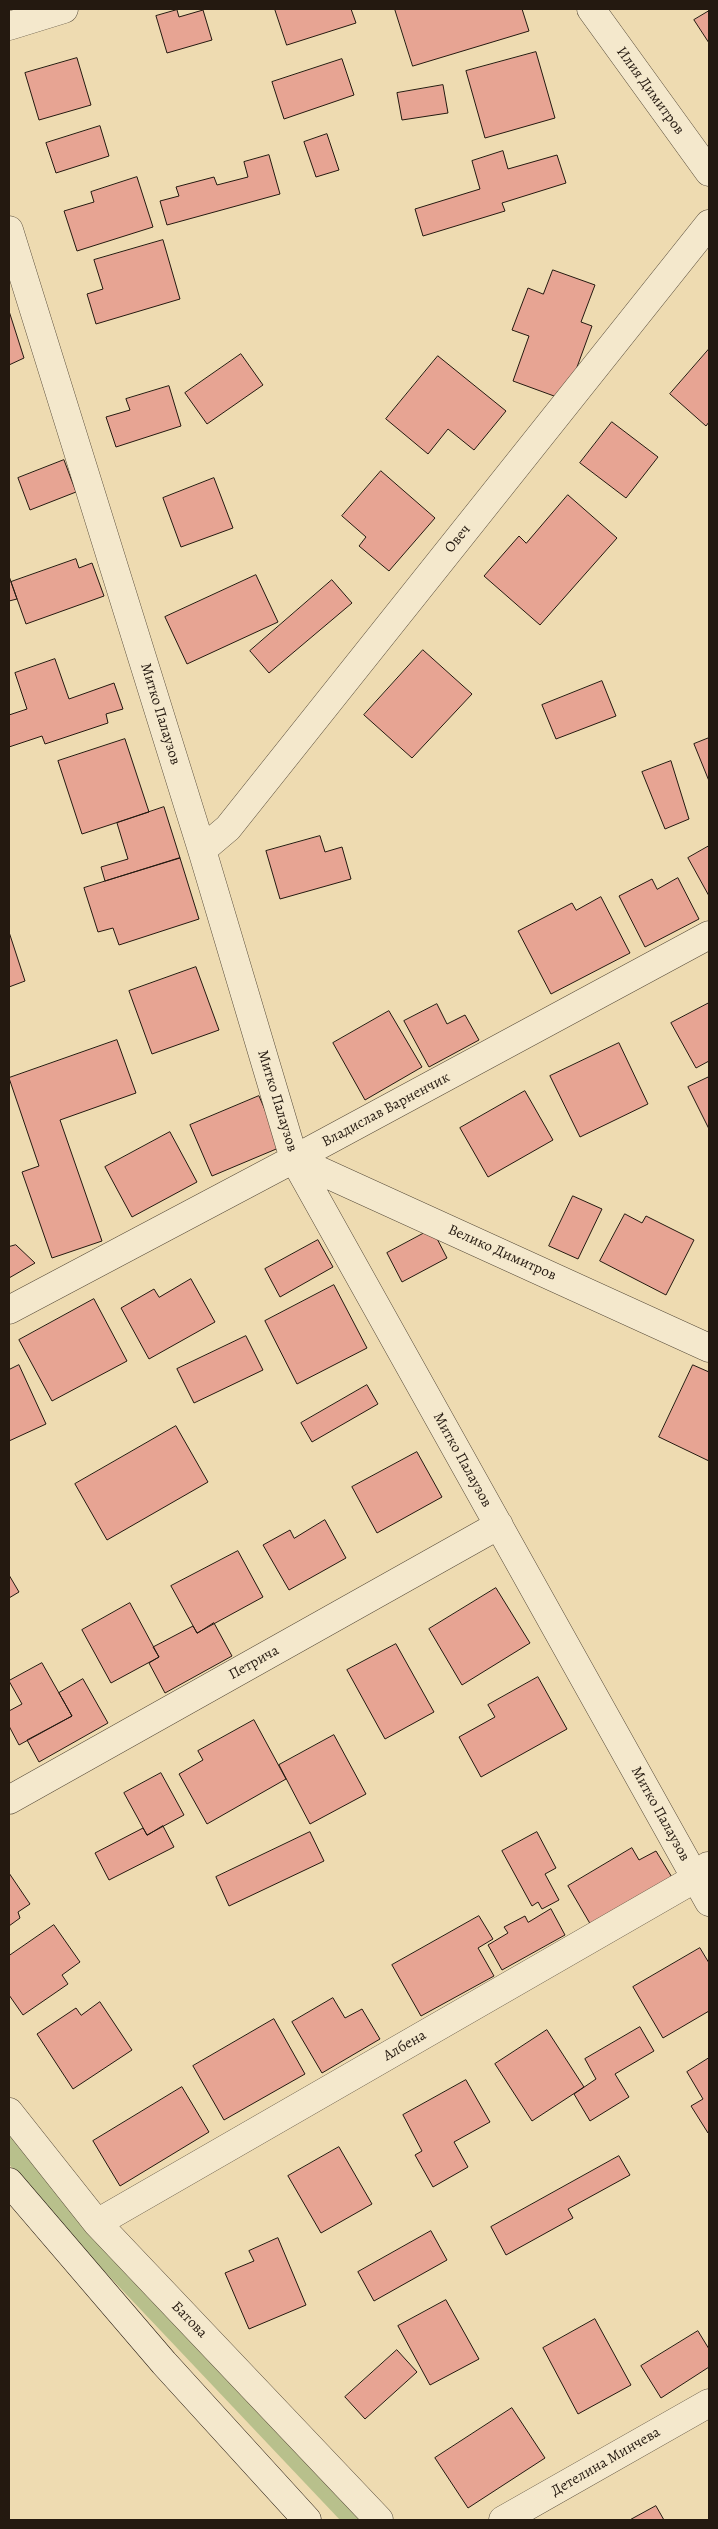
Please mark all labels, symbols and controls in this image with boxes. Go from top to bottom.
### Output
street label: Илия Димитров [612,44,688,138]
street label: Овеч [441,521,475,557]
street label: Митко Палаузов [136,661,184,767]
street label: Митко Палаузов [253,1048,301,1154]
street label: Владислав Варненчик [319,1069,453,1151]
street label: Велико Димитров [445,1221,559,1285]
street label: Митко Палаузов [429,1410,495,1510]
street label: Петрича [226,1642,282,1684]
street label: Митко Палаузов [627,1764,693,1864]
street label: Албена [380,2027,430,2065]
street label: Батова [167,2298,211,2342]
street label: Детелина Минчева [548,2423,664,2501]

